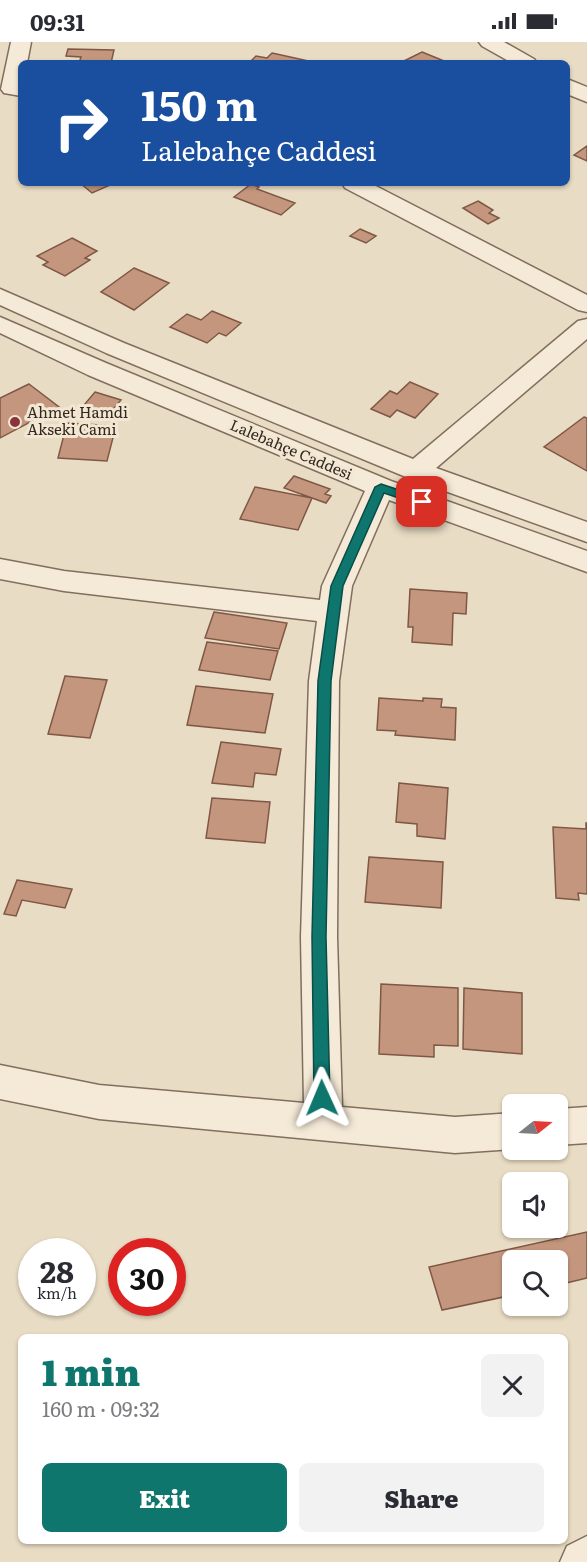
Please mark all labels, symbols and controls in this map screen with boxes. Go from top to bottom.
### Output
text: 09:31 [30,5,85,38]
text: 150 m [141,72,257,134]
icon: right [42,84,120,162]
text: Lalebahçe Caddesi [141,129,376,169]
place label: Ahmet Hamdi Akseki Cami [27,400,128,440]
street label: Lalebahçe Caddesi [227,412,356,485]
marker: Ahmet Hamdi Akseki Cami [8,415,22,429]
pin [396,476,447,527]
icon: arrive [405,485,438,518]
position arrow [290,1066,354,1130]
north arrow [502,1094,568,1160]
map controls [502,1094,568,1316]
button: sound [502,1172,568,1238]
speed limit sign: 30 [108,1238,186,1316]
text: 28 [40,1248,74,1292]
button: search [502,1250,568,1316]
text: km/h [37,1281,77,1304]
text: 1 min [42,1344,140,1397]
button: close [481,1354,544,1417]
text: 160 m · 09:32 [42,1393,159,1423]
button: Exit [42,1463,287,1532]
button: Share [299,1463,544,1532]

